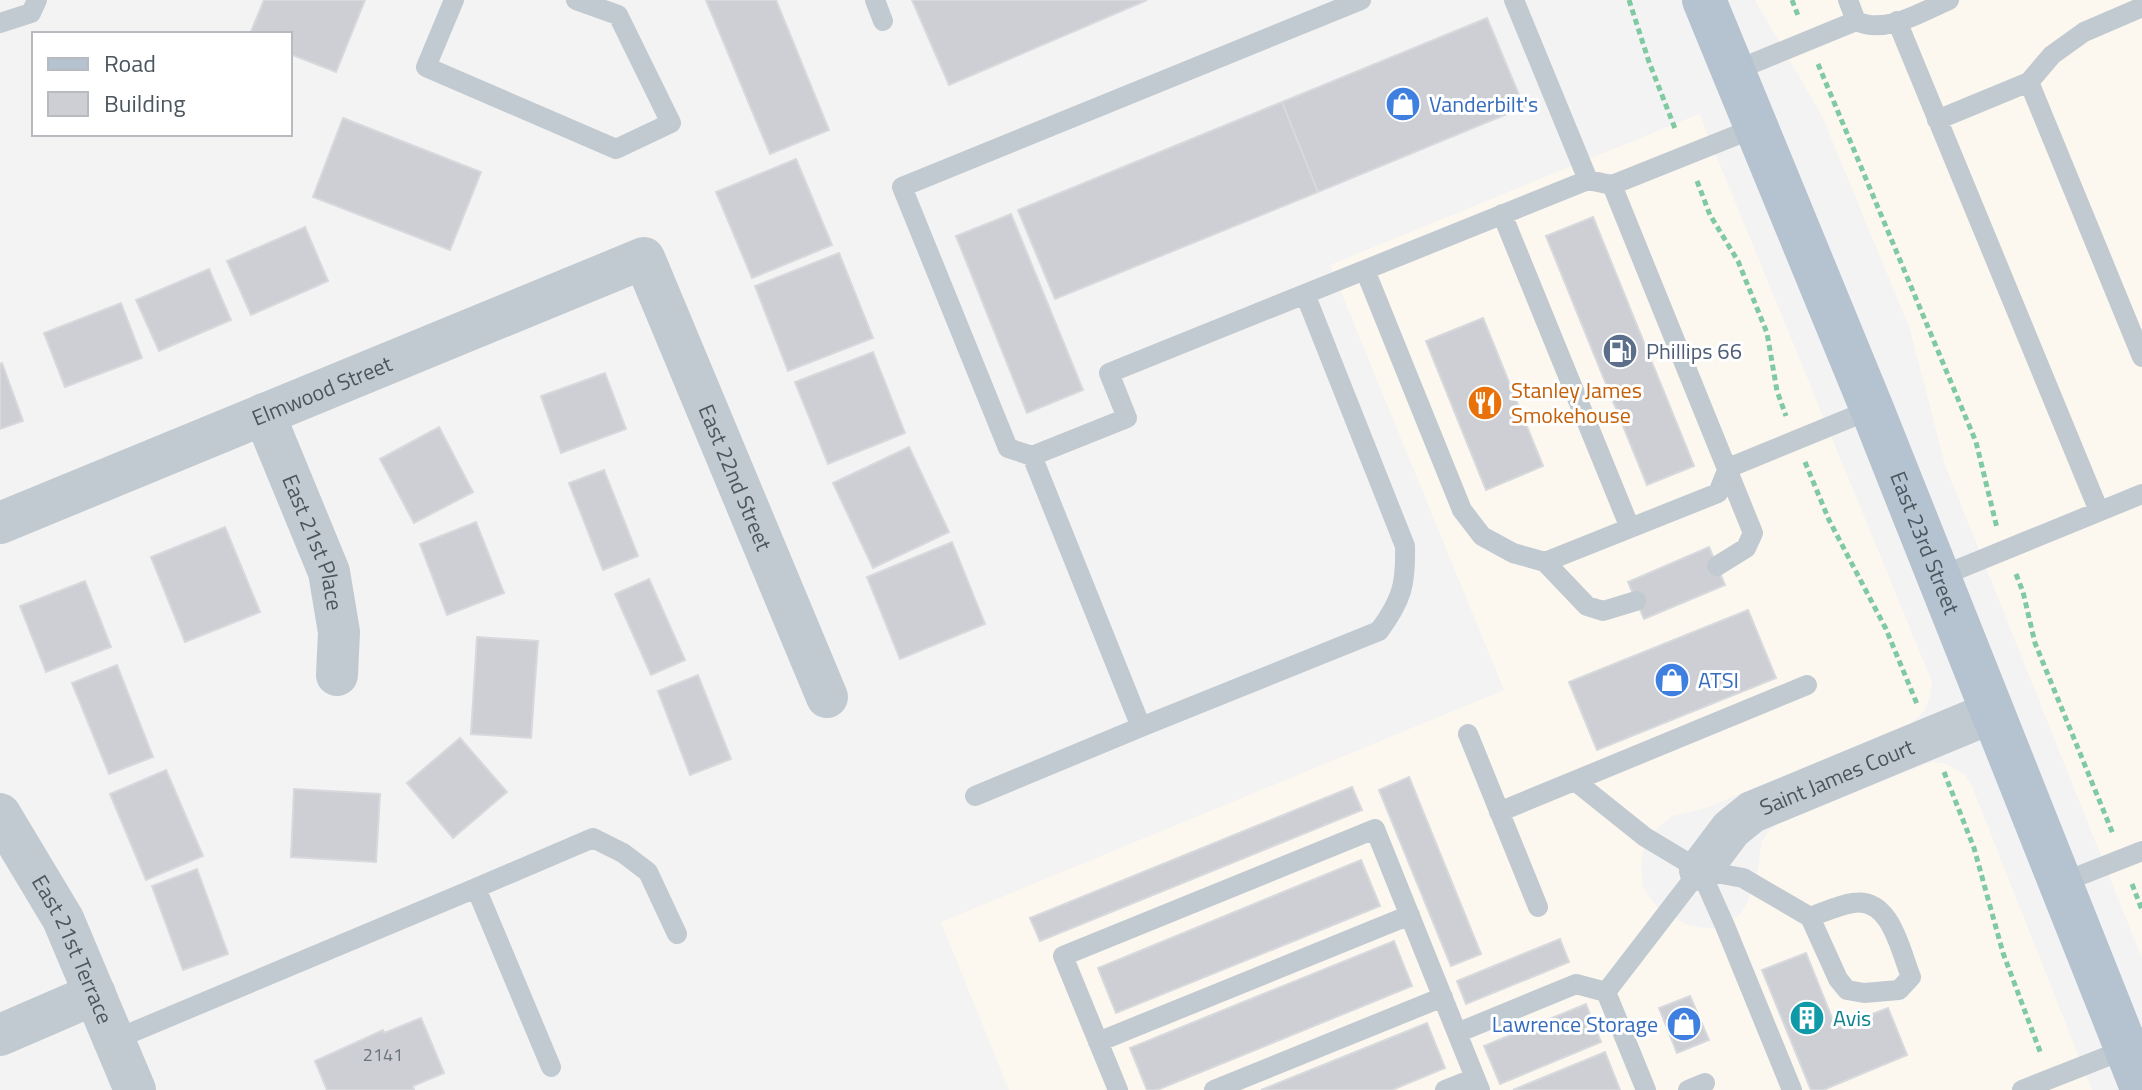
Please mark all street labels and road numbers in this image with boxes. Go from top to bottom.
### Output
street label: Elmwood Street [247,346,397,435]
street label: East 22nd Street [690,399,781,556]
street label: East 23rd Street [1881,466,1969,619]
street label: East 21st Place [274,469,352,613]
street label: Saint James Court [1754,730,1919,824]
street label: East 21st Terrace [23,868,122,1029]

